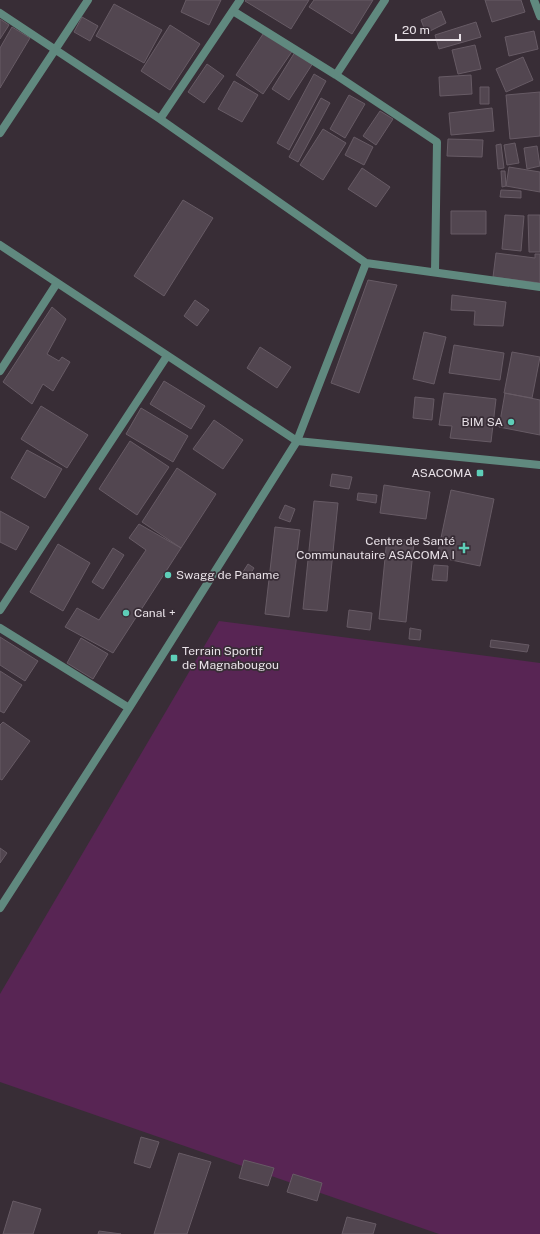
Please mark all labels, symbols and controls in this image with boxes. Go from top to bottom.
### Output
scale bar [396,16,460,42]
text: 20 m [402,23,430,37]
place label: BIM SA [462,415,503,429]
marker: BIM SA [506,417,516,427]
place label: ASACOMA [412,466,472,480]
marker: ASACOMA [475,468,485,478]
place label: Centre de Santé Communautaire ASACOMA I [296,534,455,562]
marker: Centre de Santé Communautaire ASACOMA I [458,542,470,554]
place label: Swagg de Paname [176,568,279,582]
marker: Swagg de Paname [163,570,173,580]
place label: Canal + [134,606,176,620]
marker: Canal + [121,608,131,618]
place label: Terrain Sportif de Magnabougou [182,644,279,672]
marker: Terrain Sportif de Magnabougou [169,653,179,663]

